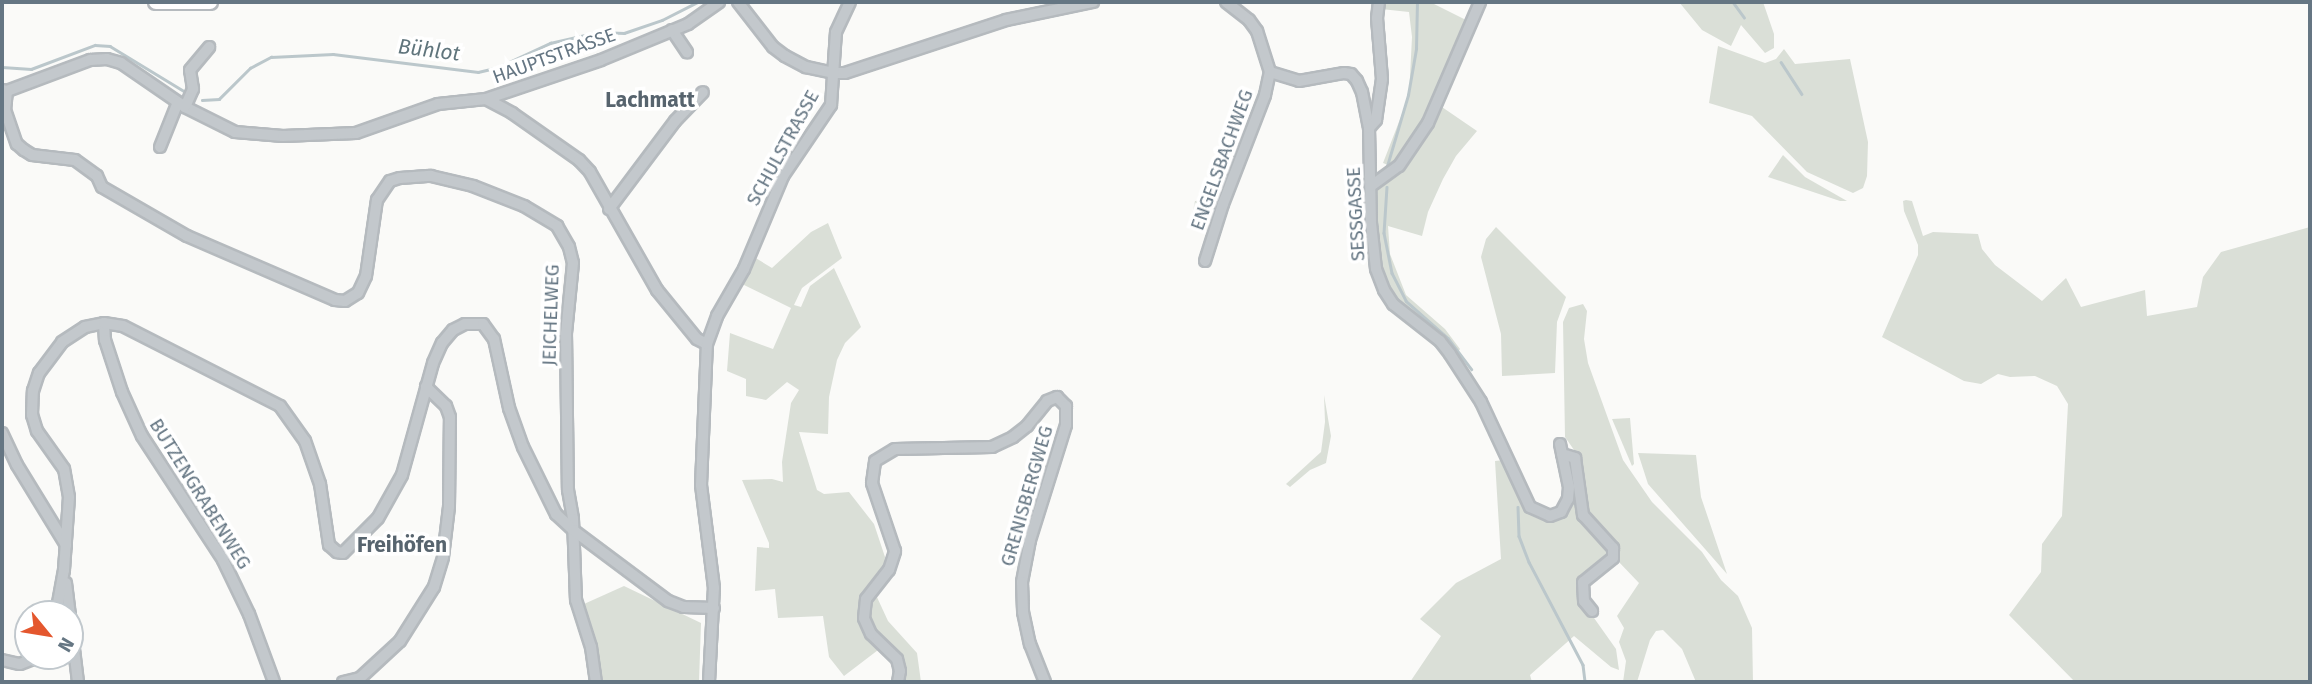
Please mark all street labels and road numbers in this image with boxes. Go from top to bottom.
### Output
street label: HAUPTSTRASSE [489,23,619,89]
street label: SCHULSTRASSE [742,86,824,210]
street label: ENGELSBACHWEG [1186,86,1258,234]
street label: SESSGASSE [1342,166,1370,262]
street label: JEICHELWEG [538,264,564,366]
street label: BUTZENGRABENWEG [144,414,256,574]
street label: GRENISBERGWEG [996,423,1058,569]

